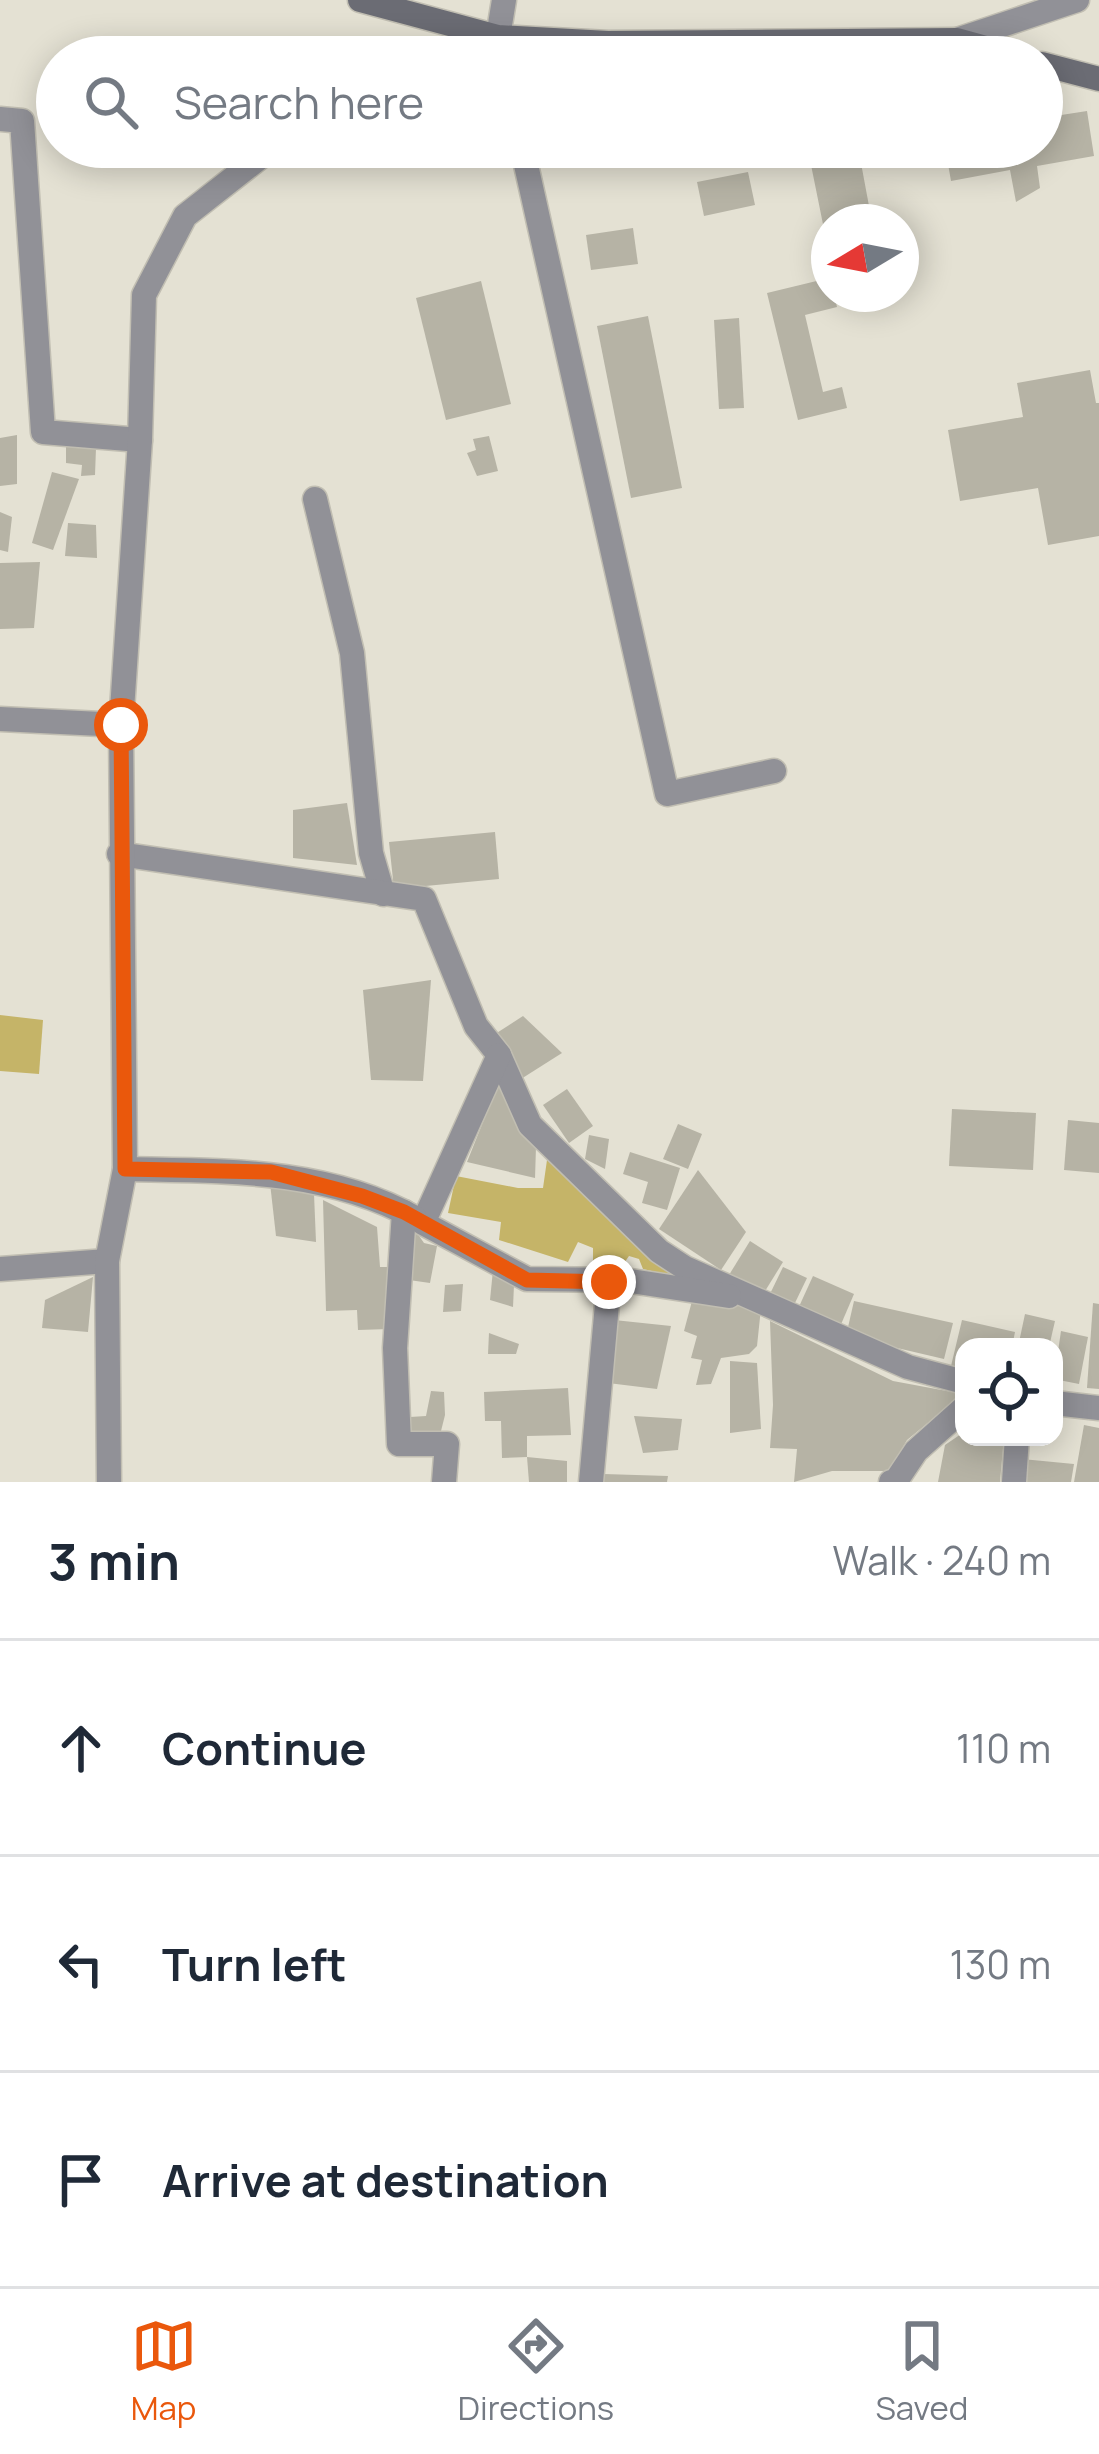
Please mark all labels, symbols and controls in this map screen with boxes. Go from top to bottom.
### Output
search box [36,36,1063,168]
icon: search [78,69,144,135]
text: Search here [174,71,424,133]
north arrow [811,204,919,312]
route start [94,698,148,752]
route end [582,1255,636,1309]
map controls [955,1338,1063,1446]
button: locate [955,1338,1063,1446]
text: 3 min [48,1526,180,1595]
text: Walk · 240 m [833,1533,1051,1587]
icon: ahead [48,1715,114,1781]
text: Continue [162,1717,367,1779]
text: 110 m [956,1721,1051,1775]
icon: left [48,1931,114,1997]
text: Turn left [162,1933,347,1995]
text: 130 m [950,1937,1051,1991]
icon: arrive [48,2147,114,2213]
text: Arrive at destination [162,2149,609,2211]
tab: Map [131,2313,197,2430]
tab: Directions [458,2313,614,2430]
tab: Saved [875,2313,968,2430]

